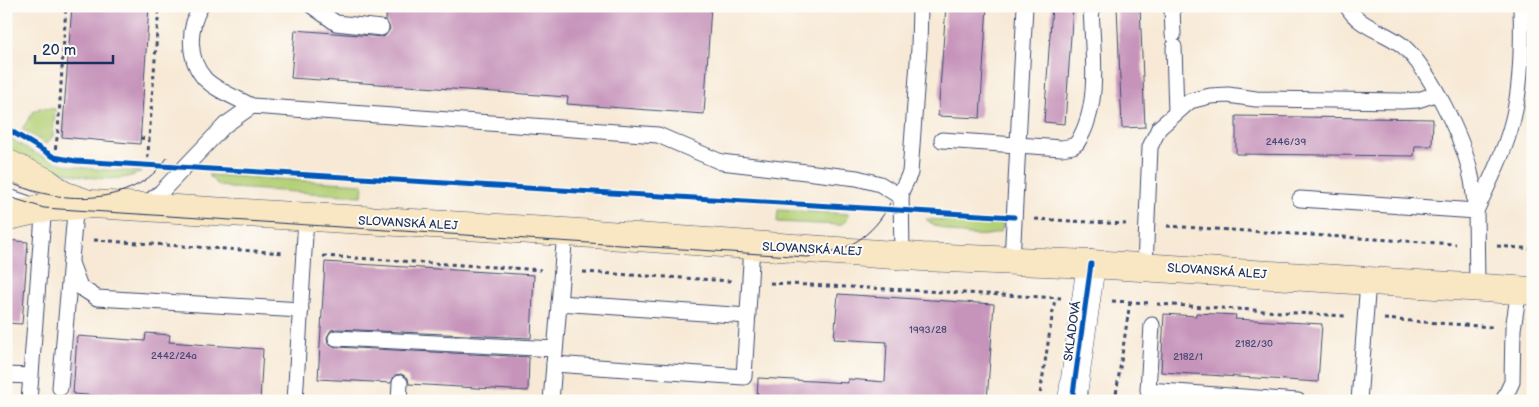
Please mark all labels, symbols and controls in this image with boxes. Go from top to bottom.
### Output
scale bar [35,32,112,64]
text: 20 m [42,41,76,60]
house number: 2446/39 [1266,136,1306,148]
street label: SLOVANSKÁ ALEJ [358,211,459,234]
street label: SLOVANSKÁ ALEJ [762,237,863,260]
street label: SLOVANSKÁ ALEJ [1167,259,1268,282]
street label: SKLADOVÁ [1059,299,1084,362]
house number: 1993/28 [909,324,947,336]
house number: 2182/30 [1235,338,1273,350]
house number: 2442/24a [151,350,197,362]
house number: 2182/1 [1173,351,1203,363]

